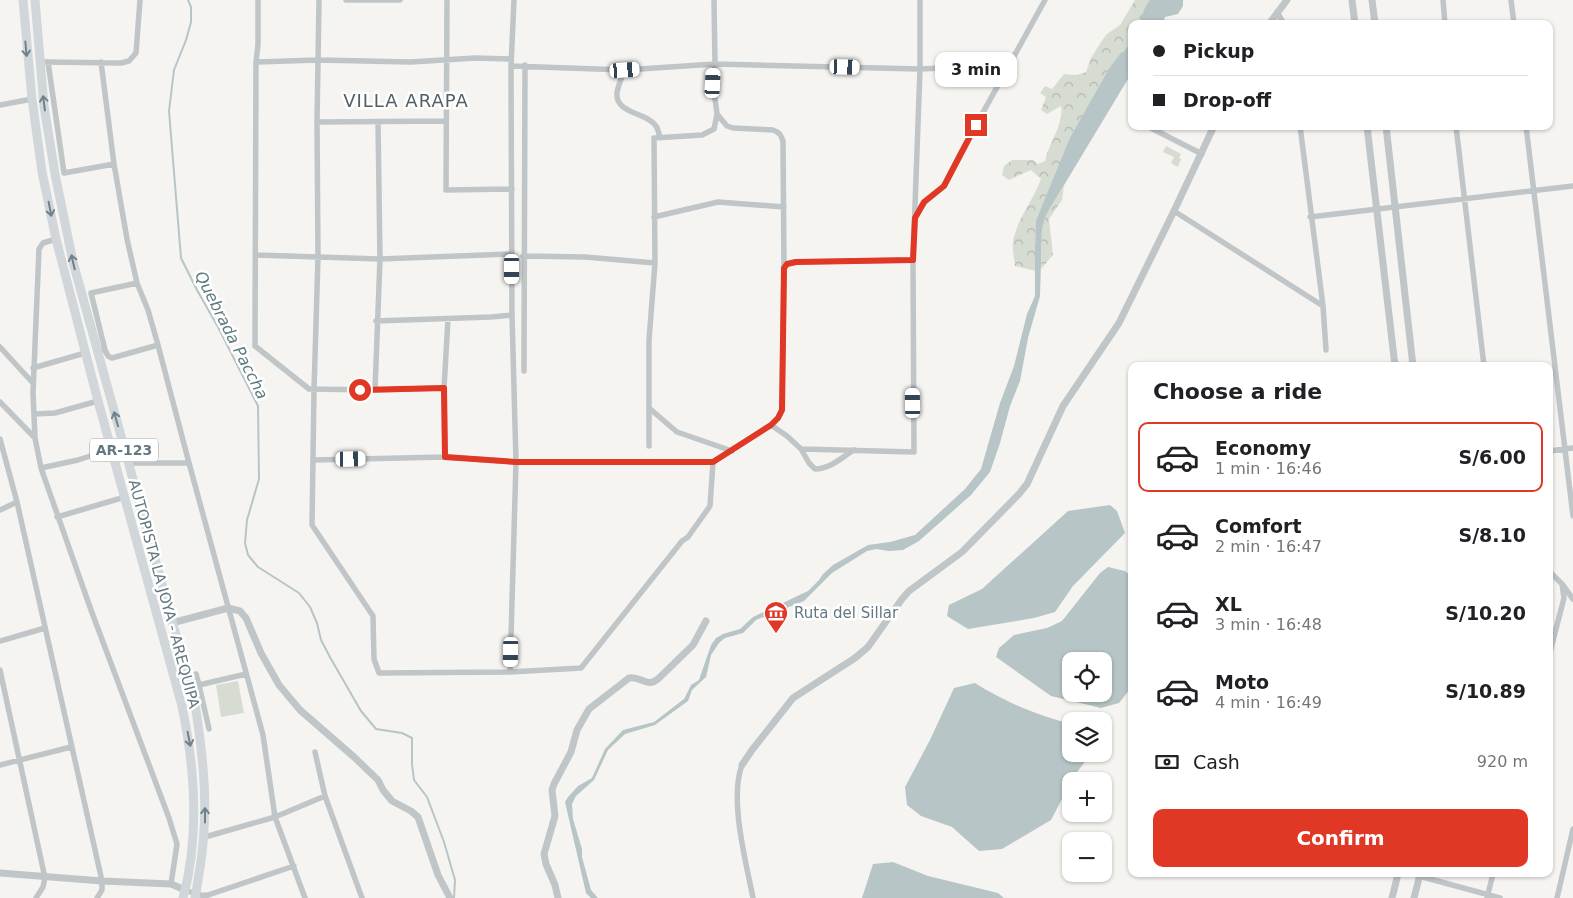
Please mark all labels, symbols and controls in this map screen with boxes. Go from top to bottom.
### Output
one-way arrow [22,40,31,56]
text: Pickup [1183,40,1254,62]
callout: 3 min [935,52,1017,88]
car [829,59,860,75]
text: 3 min [951,60,1001,79]
car [609,61,640,79]
car [704,68,721,98]
text: Drop-off [1183,89,1271,111]
district label: VILLA ARAPA [343,90,469,111]
one-way arrow [39,95,49,111]
route end [965,114,987,136]
one-way arrow [46,201,55,217]
car [504,254,519,284]
one-way arrow [68,255,77,271]
water label: Quebrada Paccha [191,268,272,402]
route start [349,379,371,401]
text: Choose a ride [1153,379,1322,404]
car [905,388,920,418]
one-way arrow [111,412,120,428]
icon: car [1155,435,1200,480]
text: Economy [1215,437,1311,459]
road number: AR-123 [90,438,158,462]
text: S/6.00 [1458,446,1526,468]
car [335,451,366,467]
text: 1 min · 16:46 [1215,459,1322,478]
street label: AUTOPISTA LA JOYA - AREQUIPA [125,478,203,711]
icon: car [1155,513,1200,558]
text: Comfort [1215,515,1302,537]
text: S/8.10 [1458,524,1526,546]
text: 2 min · 16:47 [1215,537,1322,556]
icon: car [1155,591,1200,636]
text: XL [1215,593,1242,615]
museum icon: Ruta del Sillar [763,600,789,634]
text: S/10.20 [1445,602,1526,624]
place label: Ruta del Sillar [794,604,899,622]
text: 3 min · 16:48 [1215,615,1322,634]
car [503,637,518,667]
map controls [1062,652,1112,882]
button: locate [1062,652,1112,702]
icon: car [1155,669,1200,714]
text: Moto [1215,671,1269,693]
text: S/10.89 [1445,680,1526,702]
text: 4 min · 16:49 [1215,693,1322,712]
button: layers [1062,712,1112,762]
one-way arrow [184,730,194,746]
icon: cash [1153,748,1181,776]
text: Cash [1193,751,1240,773]
text: 920 m [1477,752,1528,771]
button: + [1062,772,1112,822]
one-way arrow [200,807,210,824]
button: Confirm [1153,809,1528,867]
button: − [1062,832,1112,882]

